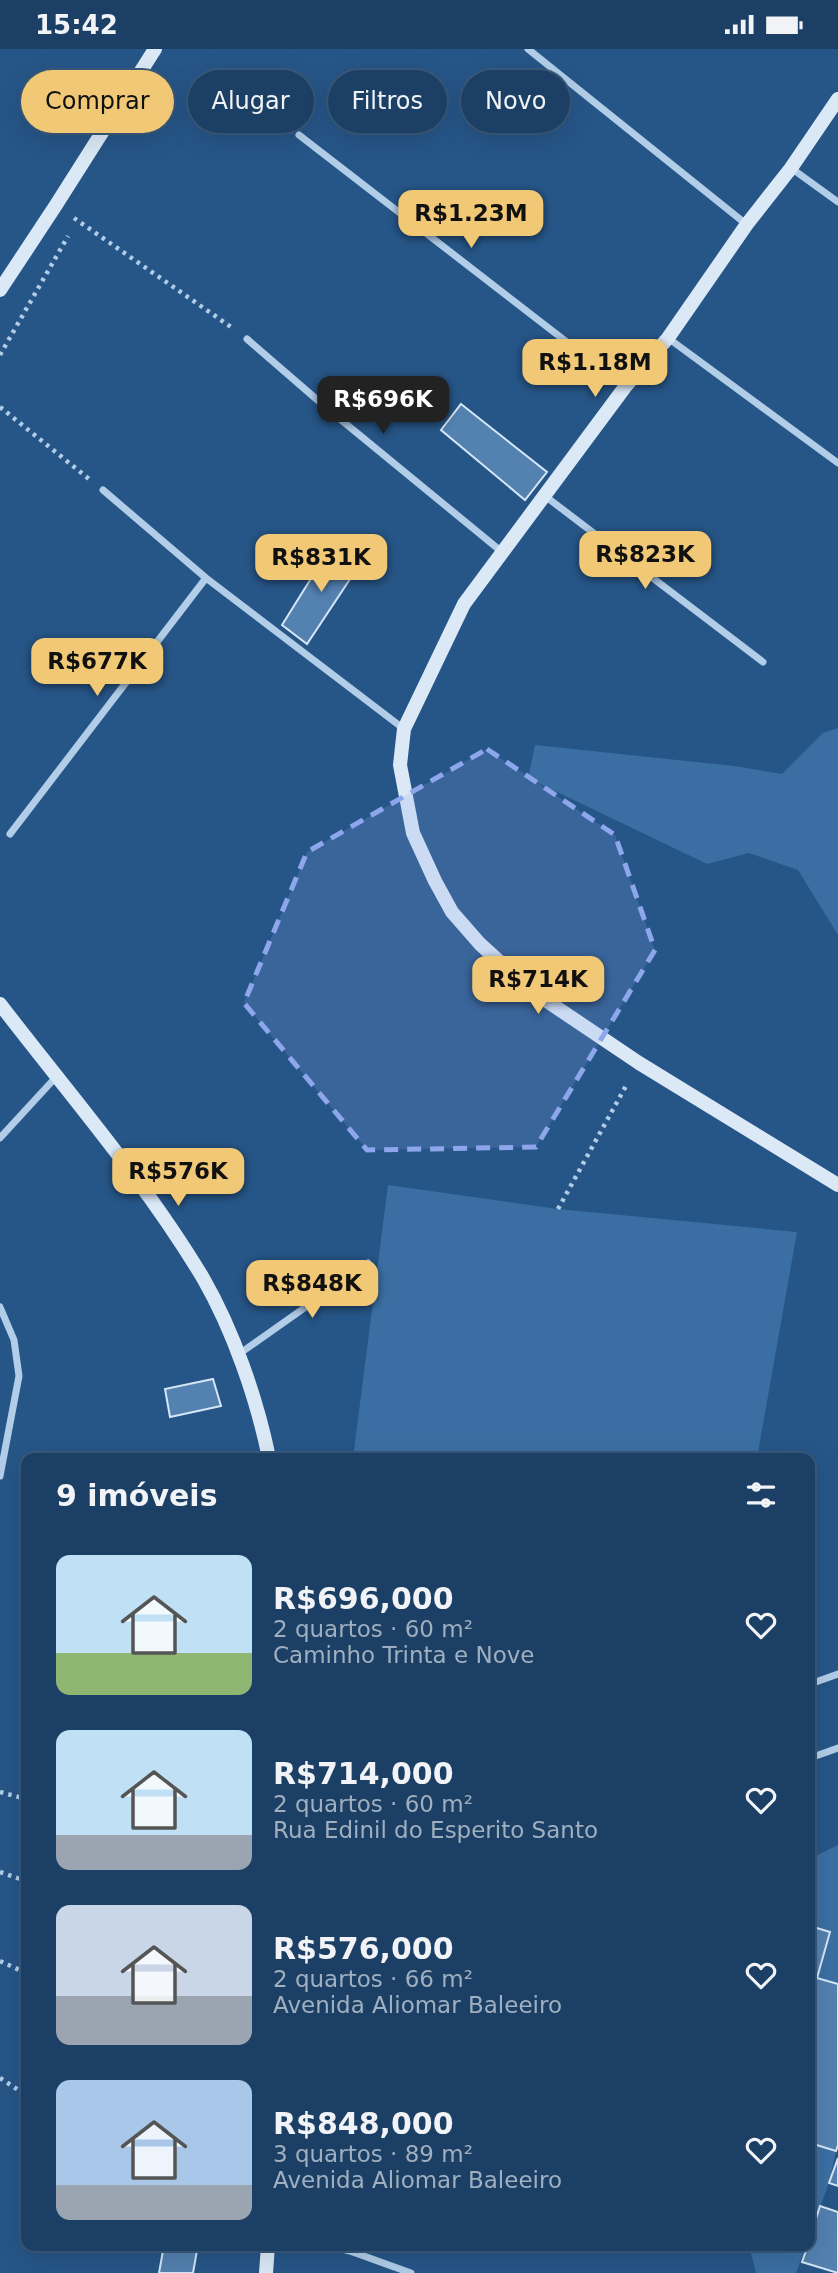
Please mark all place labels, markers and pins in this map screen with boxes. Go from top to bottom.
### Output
pin: R$1.23M [406,191,536,250]
pin: R$1.18M [530,339,660,399]
pin: R$696K [326,377,440,436]
pin: R$823K [588,531,702,591]
pin: R$831K [264,535,378,594]
pin: R$677K [40,639,154,698]
pin: R$714K [481,957,595,1016]
pin: R$576K [121,1149,235,1208]
pin: R$848K [255,1261,369,1320]

